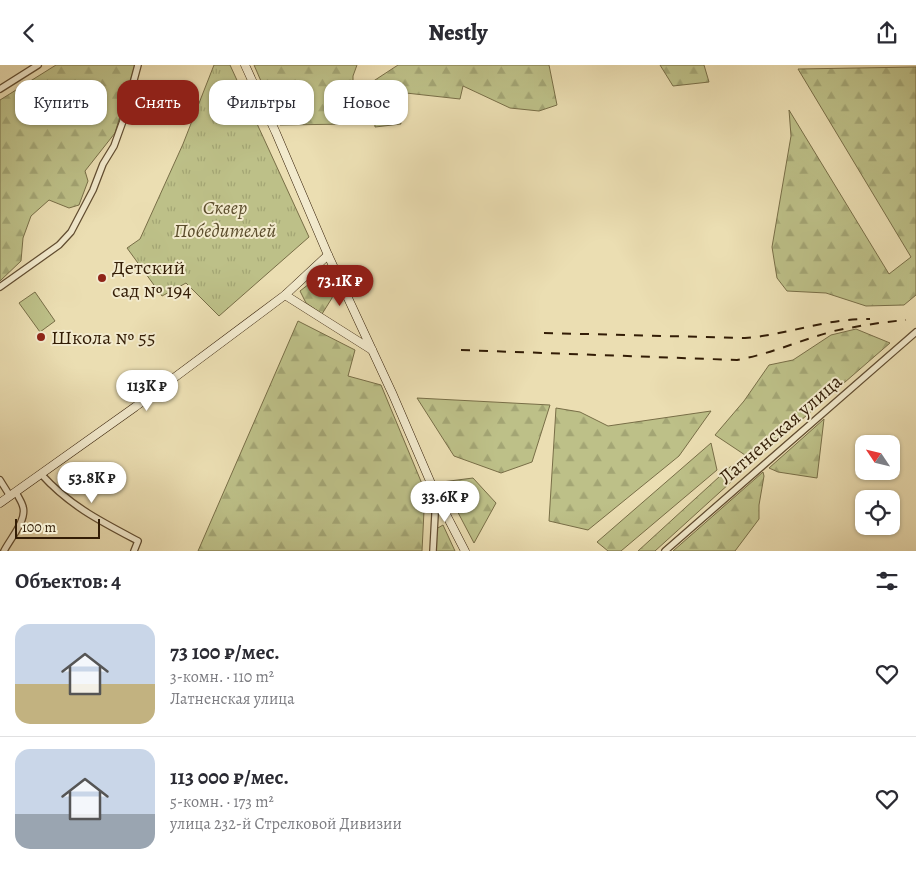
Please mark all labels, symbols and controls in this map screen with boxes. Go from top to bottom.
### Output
text: Nestly [429,18,487,48]
icon: back [15,19,43,47]
icon: share [873,19,901,47]
chip: Купить [15,80,107,125]
chip: Снять [117,80,199,125]
chip: Фильтры [209,80,314,125]
chip: Новое [324,80,408,125]
park label: Сквер Победителей [174,194,276,244]
place label: Детский сад № 194 [112,254,191,304]
pin: 73.1K ₽ [294,265,386,307]
text: 73.1K ₽ [317,270,363,292]
marker: Детский сад № 194 [96,272,108,284]
place label: Школа № 55 [51,324,156,351]
marker: Школа № 55 [35,331,47,343]
street label: Латненская улица [713,368,849,491]
pin: 113K ₽ [106,369,188,412]
text: 113K ₽ [127,375,167,397]
north arrow [855,435,900,480]
map controls [855,435,900,535]
pin: 53.8K ₽ [46,461,138,504]
text: 53.8K ₽ [68,467,116,489]
pin: 33.6K ₽ [399,481,491,523]
text: 33.6K ₽ [421,486,469,508]
button: locate [855,490,900,535]
scale bar [15,516,100,539]
text: 100 m [22,518,56,537]
text: Объектов: 4 [15,567,121,595]
icon: filters [873,567,901,595]
text: 73 100 ₽/мес. [170,638,280,666]
icon: home [55,644,115,704]
icon: heart [873,660,901,688]
text: 3-комн. · 110 m² [170,666,274,688]
text: Латненская улица [170,688,295,710]
text: 113 000 ₽/мес. [170,763,289,791]
icon: home [55,769,115,829]
icon: heart [873,785,901,813]
text: 5-комн. · 173 m² [170,791,274,813]
text: улица 232-й Стрелковой Дивизии [170,813,402,835]

